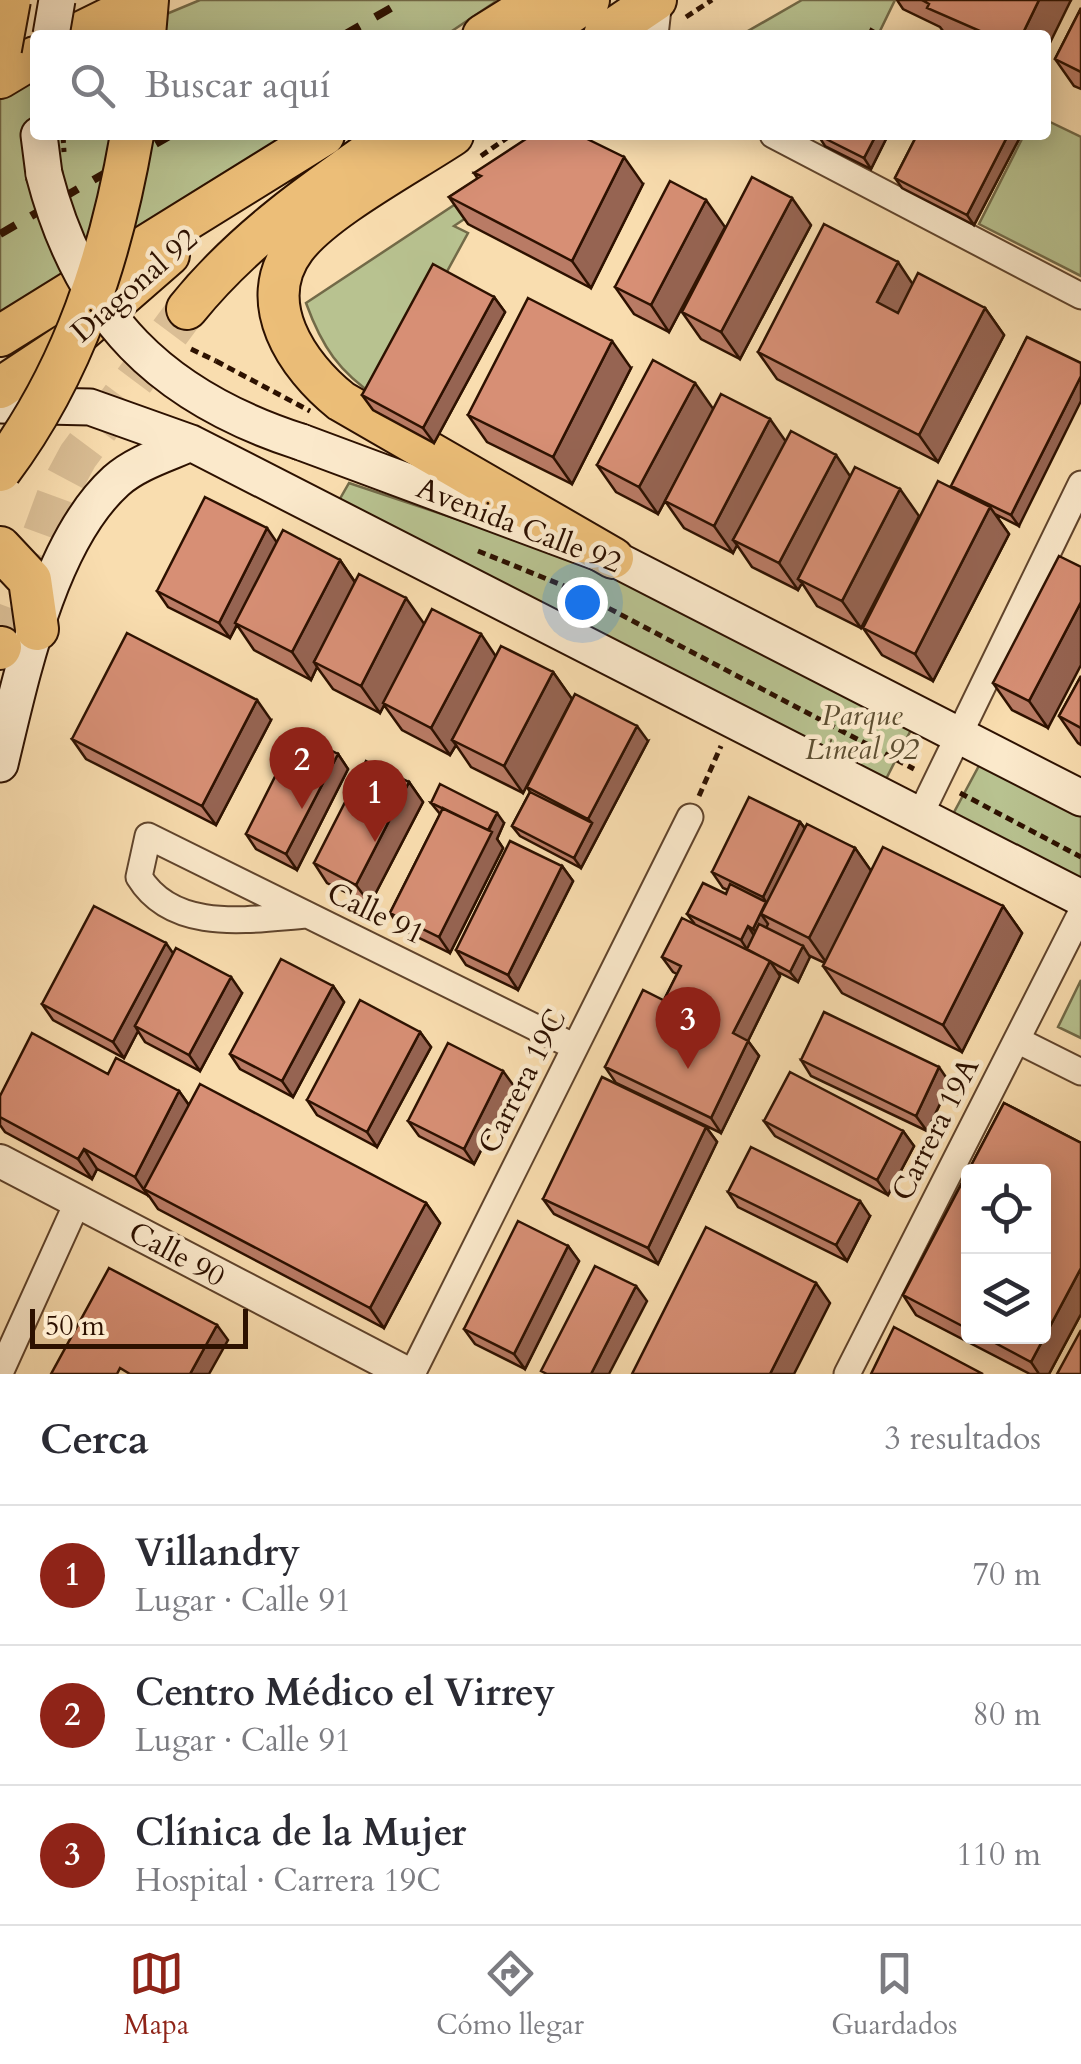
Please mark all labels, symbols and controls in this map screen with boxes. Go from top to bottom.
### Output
search box [30,30,1051,140]
icon: search [65,58,120,113]
text: Buscar aquí [145,59,331,111]
street label: Diagonal 92 [62,219,206,352]
street label: Avenida Calle 92 [411,468,627,583]
your location [557,577,608,628]
park label: Parque Lineal 92 [805,695,920,770]
pin: 2 [270,726,334,809]
pin: 1 [342,760,408,842]
street label: Calle 91 [320,872,431,955]
pin: 3 [656,986,720,1069]
street label: Carrera 19C [469,1002,576,1160]
street label: Carrera 19A [882,1050,989,1208]
map controls [961,1164,1051,1344]
button: locate [961,1164,1051,1254]
street label: Calle 90 [121,1212,232,1297]
button: layers [961,1254,1051,1344]
scale bar [30,1304,248,1348]
text: 50 m [45,1307,105,1345]
text: Cerca [40,1411,149,1468]
text: 3 resultados [884,1417,1041,1461]
text: Villandry [135,1527,300,1579]
text: 1 [64,1553,81,1597]
text: 70 m [973,1553,1041,1597]
text: Lugar · Calle 91 [135,1579,351,1623]
text: Centro Médico el Virrey [135,1667,555,1719]
text: 2 [64,1693,81,1737]
text: 80 m [973,1693,1041,1737]
text: Lugar · Calle 91 [135,1719,351,1763]
text: Clínica de la Mujer [135,1807,466,1859]
text: 3 [64,1833,81,1877]
text: 110 m [956,1833,1041,1877]
text: Hospital · Carrera 19C [135,1859,441,1903]
tab: Mapa [124,1946,189,2044]
tab: Cómo llegar [436,1946,584,2044]
tab: Guardados [831,1946,957,2044]

